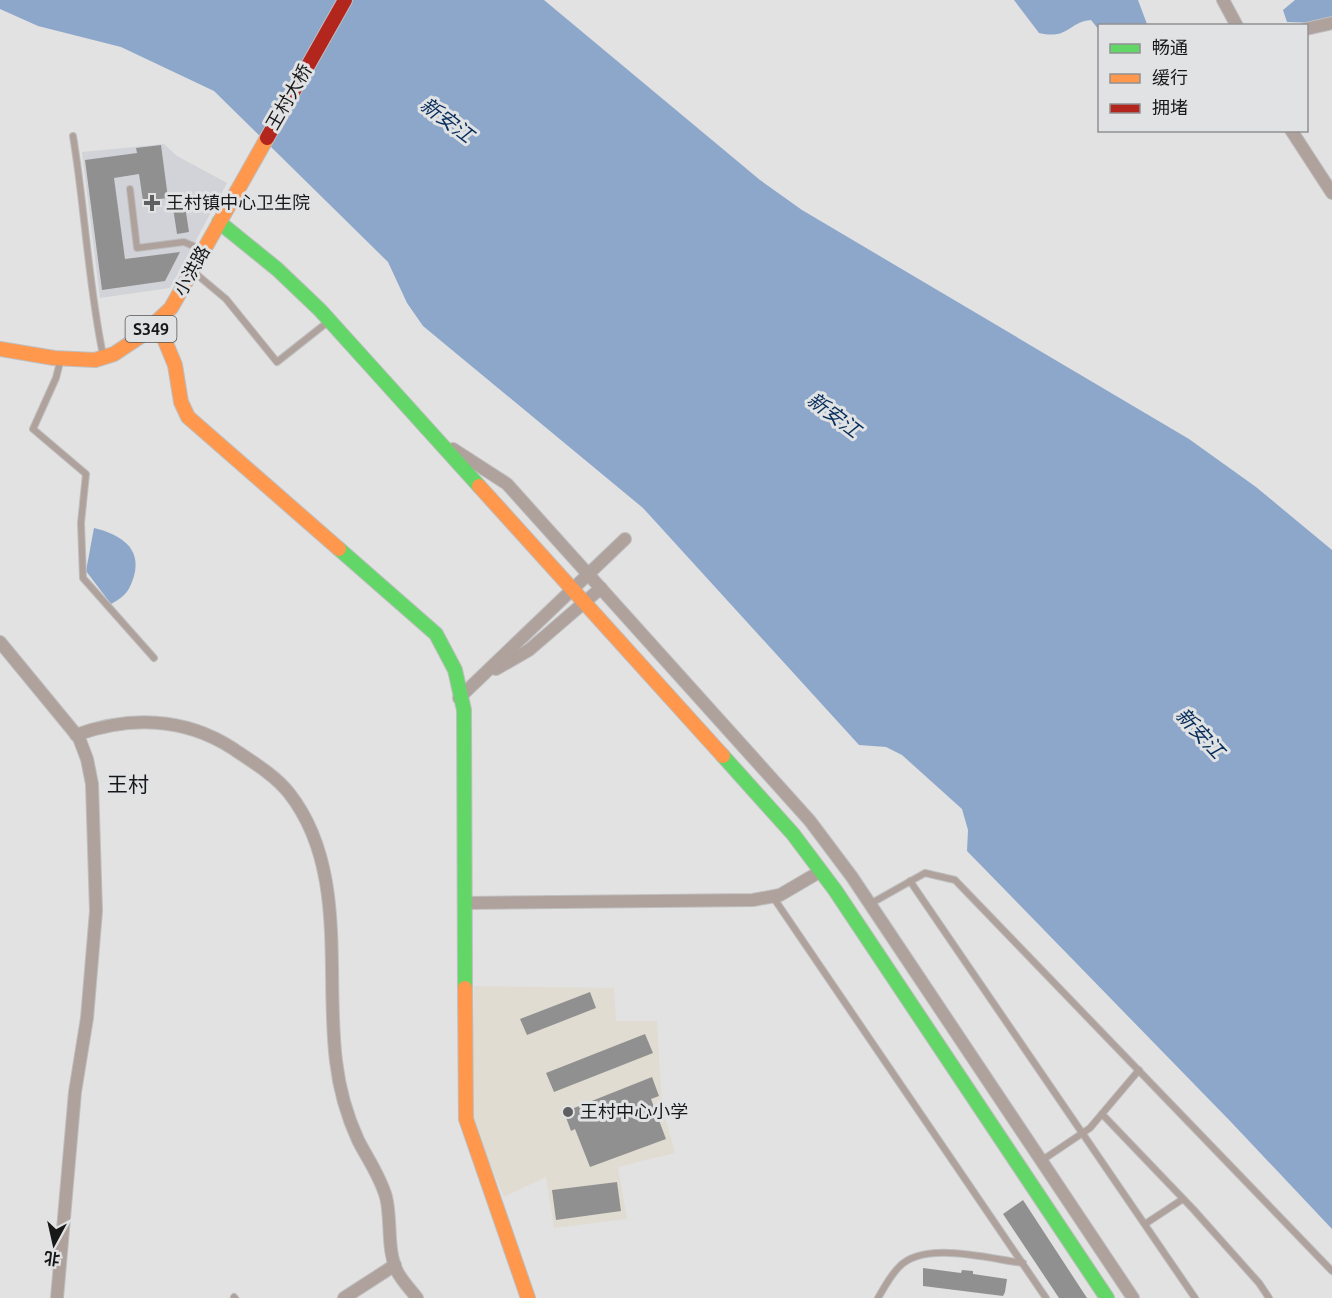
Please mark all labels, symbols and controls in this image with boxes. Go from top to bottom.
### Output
legend [1098,24,1308,132]
text: 畅通 [1152,37,1188,57]
street label: 王村大桥 [261,60,315,133]
text: 缓行 [1152,67,1188,87]
water label: 新安江 [416,92,480,148]
text: 拥堵 [1152,97,1188,117]
place label: 王村镇中心卫生院 [166,192,310,212]
marker: 王村镇中心卫生院 [143,194,161,212]
street label: 小洪路 [169,242,213,299]
road number: S349 [126,316,176,342]
water label: 新安江 [803,387,867,443]
water label: 新安江 [1171,703,1231,764]
district label: 王村 [107,772,149,796]
place label: 王村中心小学 [580,1101,688,1121]
marker: 王村中心小学 [561,1105,575,1119]
north arrow [24,1214,84,1274]
text: 北 [43,1249,61,1269]

